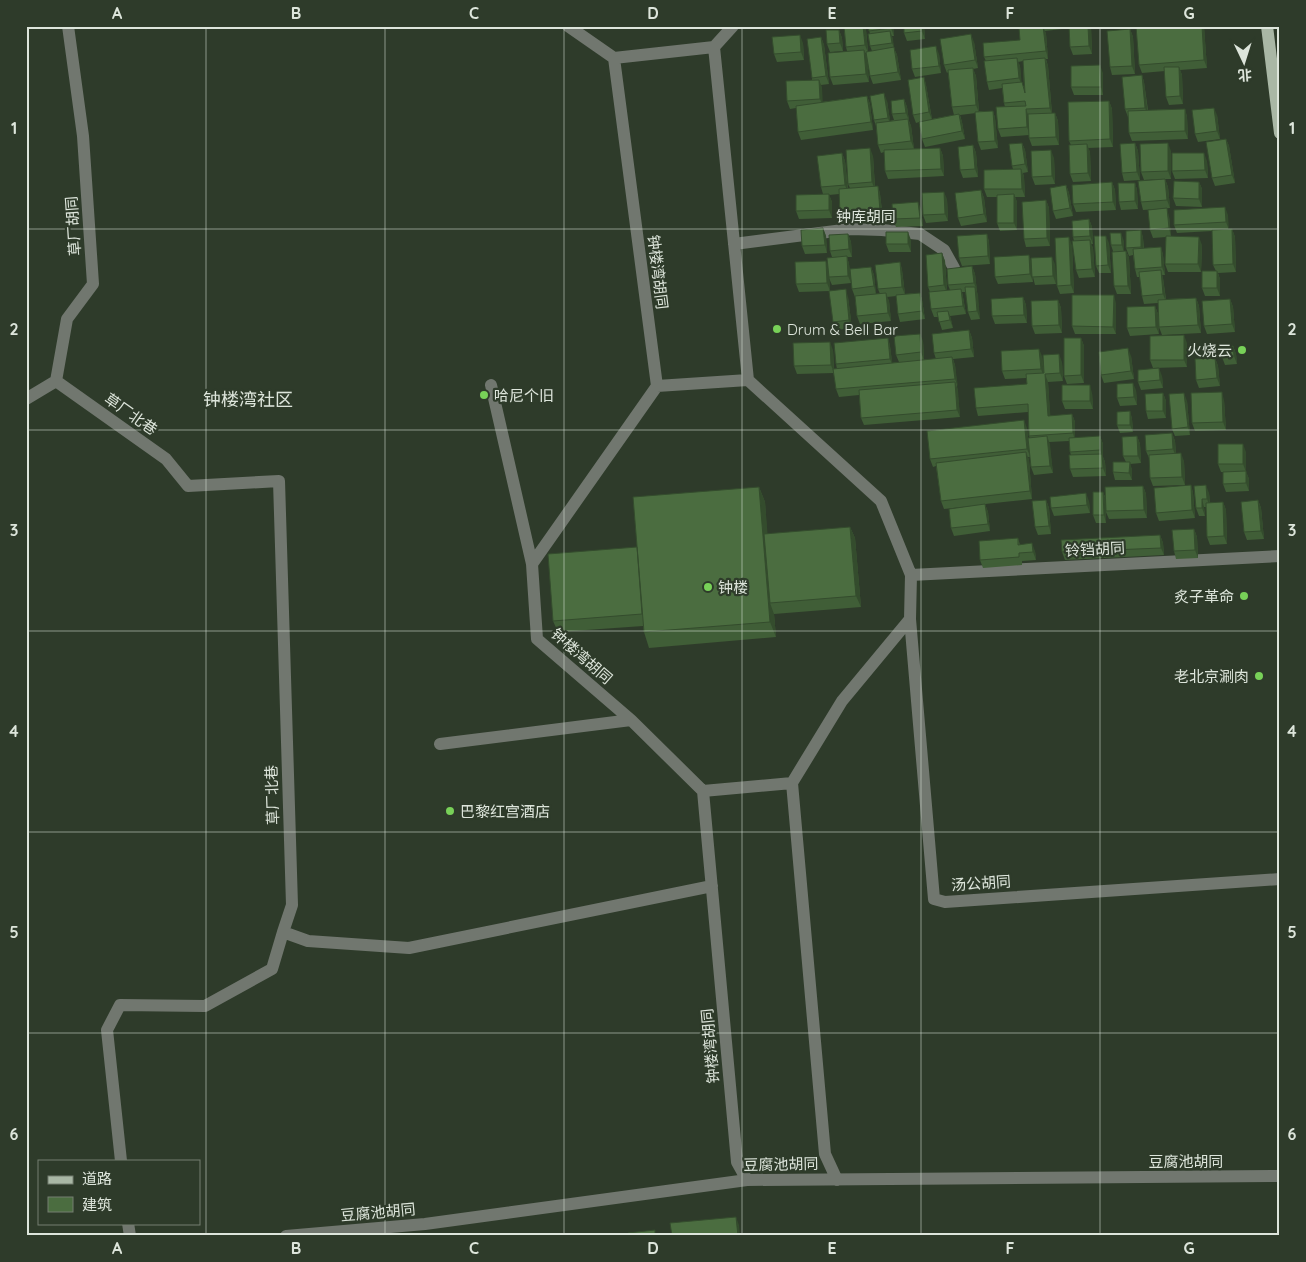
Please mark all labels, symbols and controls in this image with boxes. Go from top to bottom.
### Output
text: A [112,3,123,23]
text: B [291,3,301,23]
text: C [469,3,479,23]
text: D [647,3,659,23]
text: E [827,3,837,23]
text: F [1006,3,1015,23]
text: G [1183,3,1195,23]
north arrow [1218,38,1268,88]
text: 北 [1237,66,1253,84]
text: 1 [11,118,17,138]
text: 1 [1289,118,1295,138]
street label: 草厂胡同 [61,195,85,257]
street label: 钟库胡同 [836,207,896,226]
street label: 钟楼湾胡同 [644,234,672,310]
text: 2 [9,319,19,339]
text: 2 [1287,319,1297,339]
place label: Drum & Bell Bar [787,320,898,339]
marker: Drum & Bell Bar [771,323,783,335]
place label: 火烧云 [1187,341,1232,360]
marker: 火烧云 [1236,344,1248,356]
place label: 哈尼个旧 [494,386,554,405]
district label: 钟楼湾社区 [203,388,293,411]
street label: 草厂北巷 [101,389,161,439]
marker: 哈尼个旧 [478,389,490,401]
text: 3 [10,520,18,540]
text: 3 [1288,520,1296,540]
street label: 铃铛胡同 [1065,538,1125,560]
place label: 钟楼 [718,578,748,597]
marker: 钟楼 [702,581,714,593]
place label: 炙子革命 [1174,587,1234,606]
marker: 炙子革命 [1238,590,1250,602]
street label: 钟楼湾胡同 [547,624,617,688]
place label: 老北京涮肉 [1174,667,1249,686]
marker: 老北京涮肉 [1253,670,1265,682]
text: 4 [9,721,19,741]
text: 4 [1287,721,1297,741]
street label: 草厂北巷 [261,765,283,825]
place label: 巴黎红宫酒店 [460,802,550,821]
marker: 巴黎红宫酒店 [444,805,456,817]
street label: 汤公胡同 [950,871,1012,895]
text: 5 [9,922,19,942]
text: 5 [1287,922,1297,942]
street label: 钟楼湾胡同 [697,1008,723,1084]
text: 6 [10,1124,19,1144]
text: 6 [1288,1124,1297,1144]
street label: 豆腐池胡同 [1148,1152,1224,1171]
street label: 豆腐池胡同 [743,1154,819,1174]
legend [38,1160,200,1224]
text: 道路 [82,1169,112,1188]
text: 建筑 [82,1195,112,1214]
street label: 豆腐池胡同 [340,1199,416,1225]
text: A [112,1238,123,1258]
text: B [291,1238,301,1258]
text: C [469,1238,479,1258]
text: D [647,1238,659,1258]
text: E [827,1238,837,1258]
text: F [1006,1238,1015,1258]
text: G [1183,1238,1195,1258]

